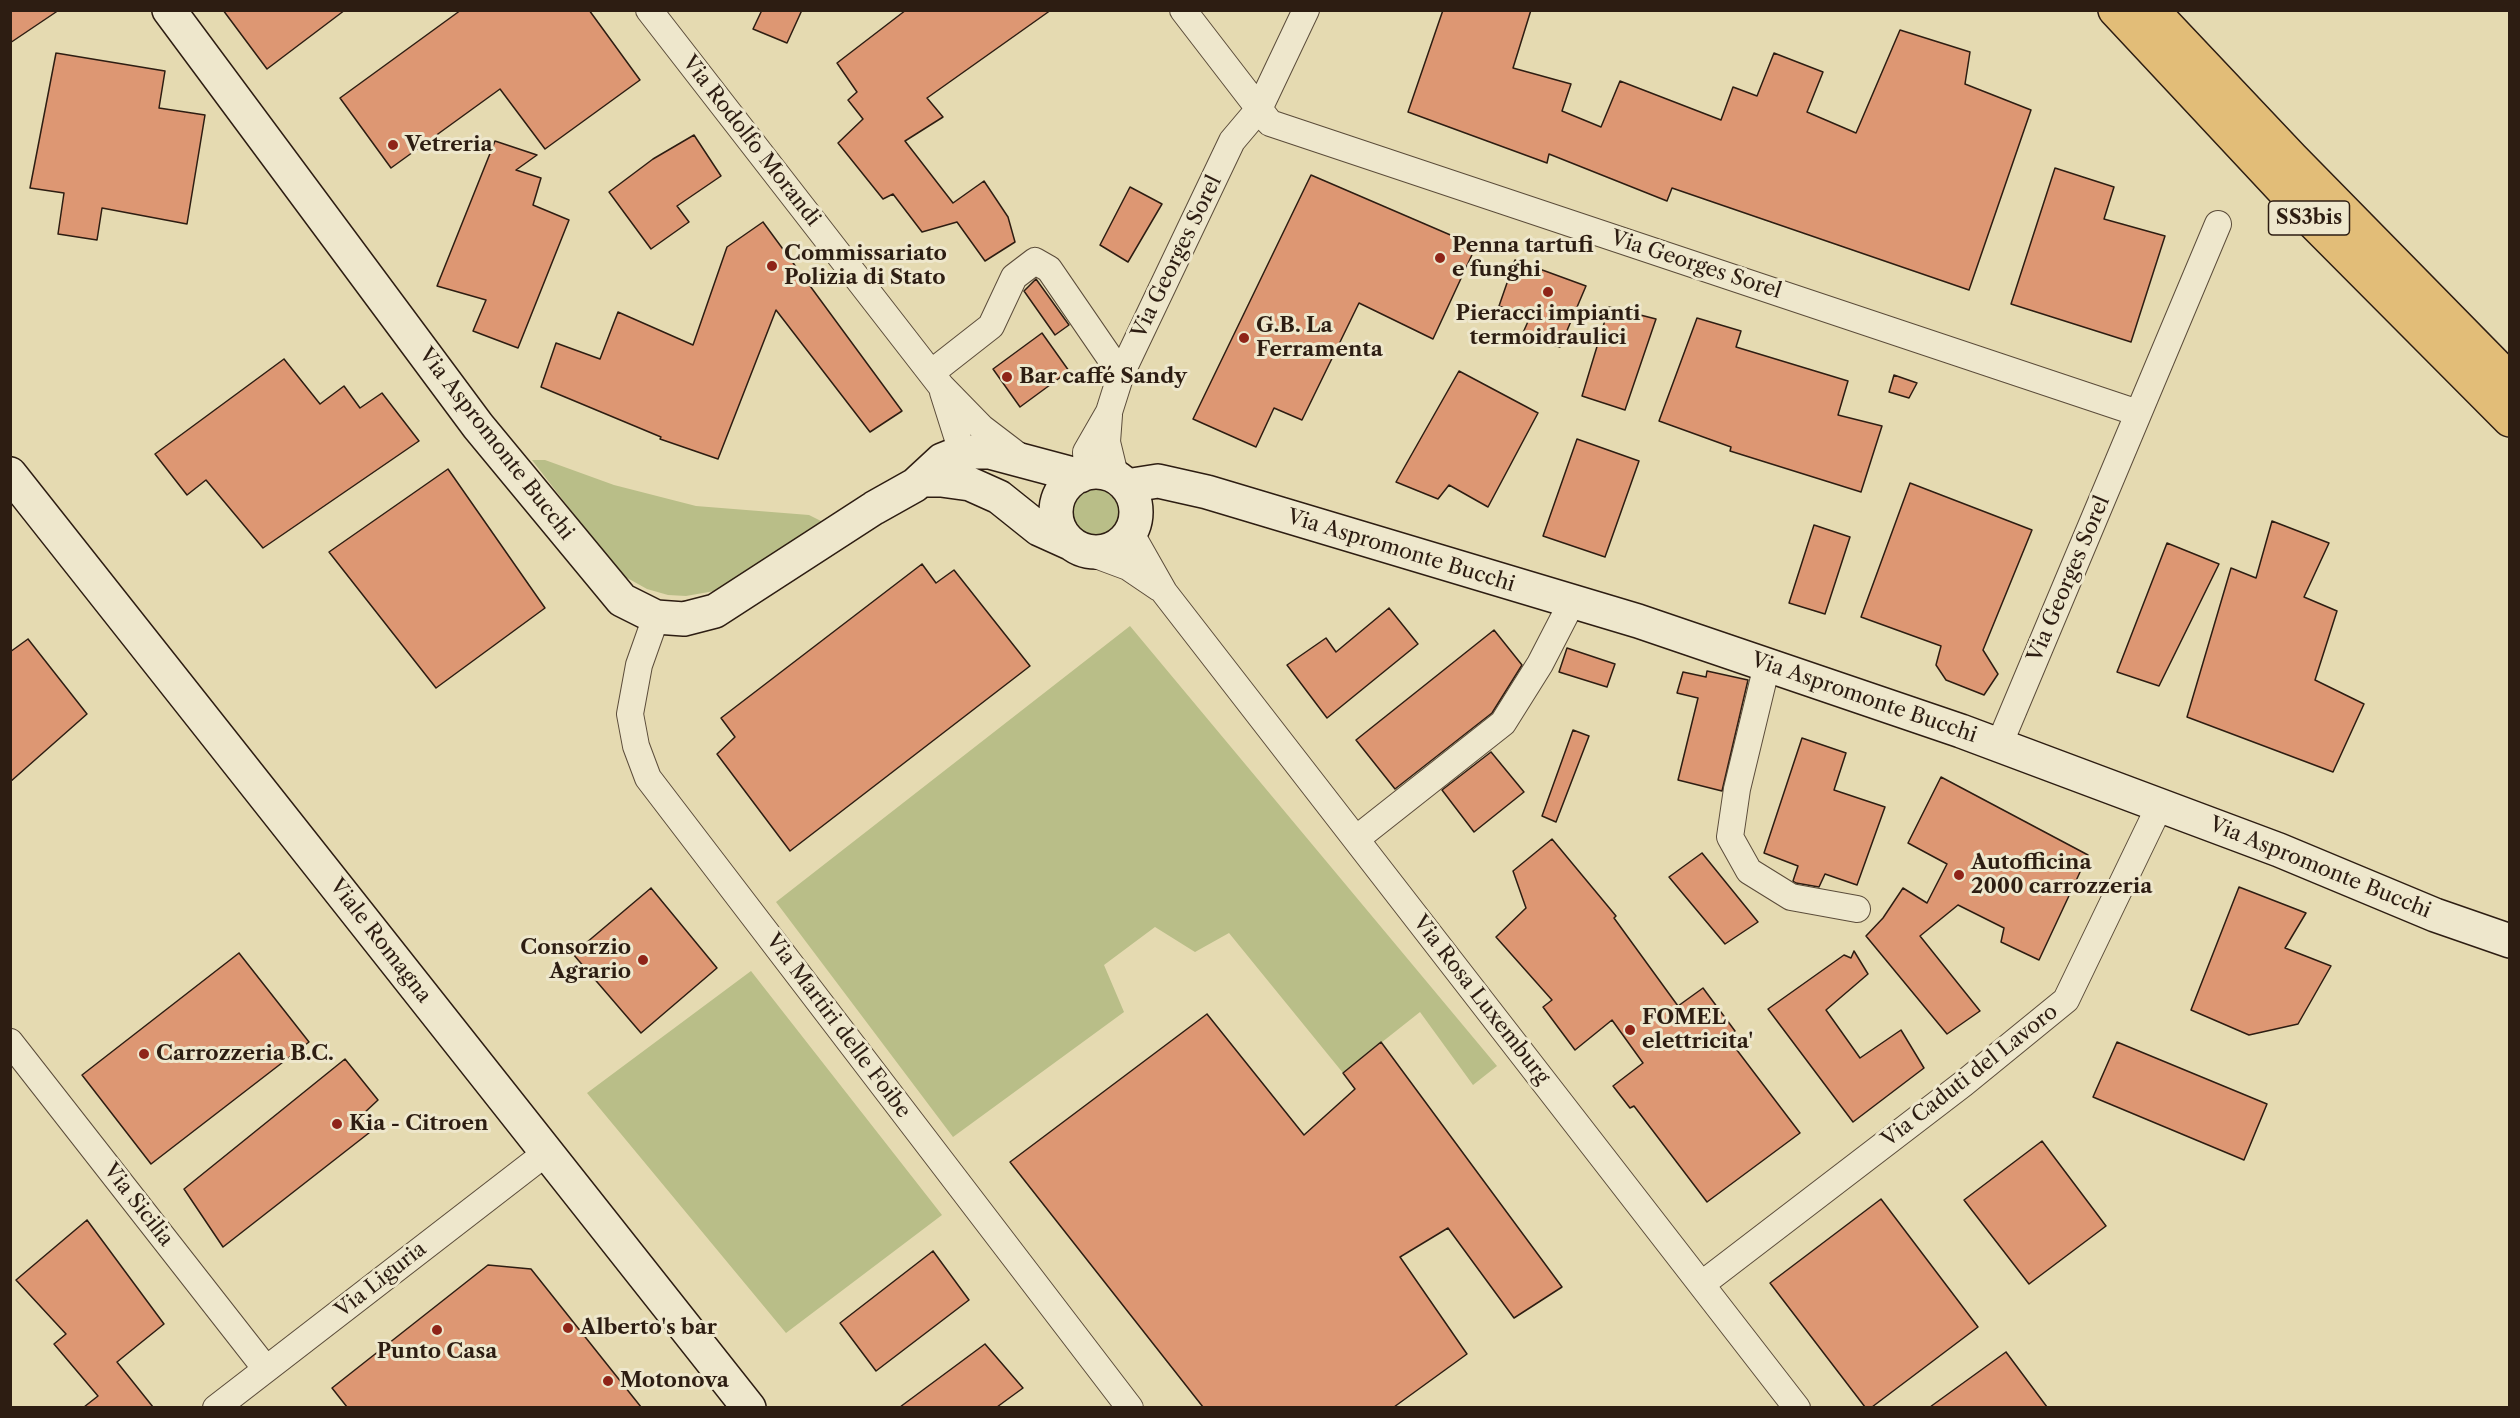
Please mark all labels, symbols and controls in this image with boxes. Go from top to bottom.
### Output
street label: Via Rodolfo Morandi [677,51,825,231]
place label: Vetreria [405,132,493,158]
marker: Vetreria [386,138,400,152]
street label: Via Georges Sorel [1127,171,1227,343]
road number: SS3bis [2268,201,2350,235]
street label: Via Georges Sorel [1607,226,1785,304]
place label: Penna tartufi e funghi [1452,233,1593,283]
place label: Commissariato Polizia di Stato [784,241,947,291]
marker: Penna tartufi e funghi [1433,251,1447,265]
marker: Commissariato Polizia di Stato [765,259,779,273]
marker: Pieracci impianti termoidraulici [1541,285,1555,299]
place label: Pieracci impianti termoidraulici [1456,301,1640,351]
place label: G.B. La Ferramenta [1256,313,1383,363]
marker: G.B. La Ferramenta [1237,331,1251,345]
street label: Via Aspromonte Bucchi [413,343,579,545]
place label: Bar caffé Sandy [1019,364,1187,390]
marker: Bar caffé Sandy [1000,370,1014,384]
street label: Via Georges Sorel [2023,492,2115,666]
street label: Via Aspromonte Bucchi [1284,504,1518,598]
street label: Via Aspromonte Bucchi [1748,648,1980,748]
street label: Via Aspromonte Bucchi [2205,812,2435,924]
place label: Autofficina 2000 carrozzeria [1971,850,2152,900]
marker: Autofficina 2000 carrozzeria [1952,868,1966,882]
street label: Viale Romagna [324,874,436,1008]
street label: Via Rosa Luxemburg [1407,911,1555,1089]
street label: Via Martiri delle Foibe [760,929,916,1123]
place label: Consorzio Agrario [520,935,631,985]
marker: Consorzio Agrario [636,953,650,967]
street label: Via Caduti del Lavoro [1877,999,2063,1153]
place label: FOMEL elettricita' [1642,1005,1753,1055]
marker: FOMEL elettricita' [1623,1023,1637,1037]
place label: Carrozzeria B.C. [156,1041,334,1067]
marker: Carrozzeria B.C. [137,1047,151,1061]
place label: Kia - Citroen [349,1111,488,1137]
marker: Kia - Citroen [330,1117,344,1131]
street label: Via Sicilia [98,1159,178,1251]
street label: Via Liguria [330,1237,432,1323]
place label: Alberto's bar [580,1315,717,1341]
marker: Alberto's bar [561,1321,575,1335]
marker: Punto Casa [430,1323,444,1337]
place label: Punto Casa [377,1339,497,1365]
place label: Motonova [620,1368,729,1394]
marker: Motonova [601,1374,615,1388]

